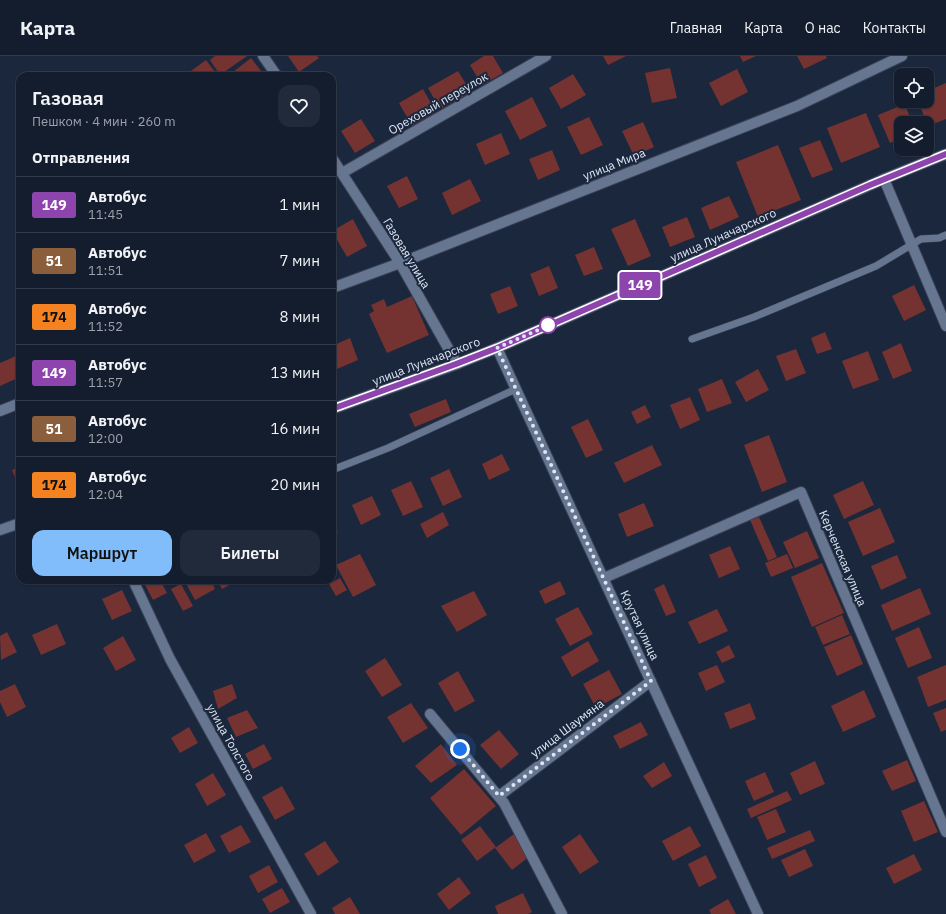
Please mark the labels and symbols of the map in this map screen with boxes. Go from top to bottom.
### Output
street label: Ореховый переулок [385,68,491,138]
street label: улица Мира [580,144,648,183]
street label: улица Луначарского [668,205,779,265]
street label: Газовая улица [380,215,434,291]
line badge: 149 [617,272,663,298]
unlabelled marker [539,316,557,334]
street label: улица Луначарского [370,333,482,388]
street label: Керченская улица [816,508,870,609]
street label: Крутая улица [617,588,663,663]
street label: улица Шаумяна [527,695,607,761]
street label: улица Толстого [204,701,258,783]
your location [450,739,470,759]

